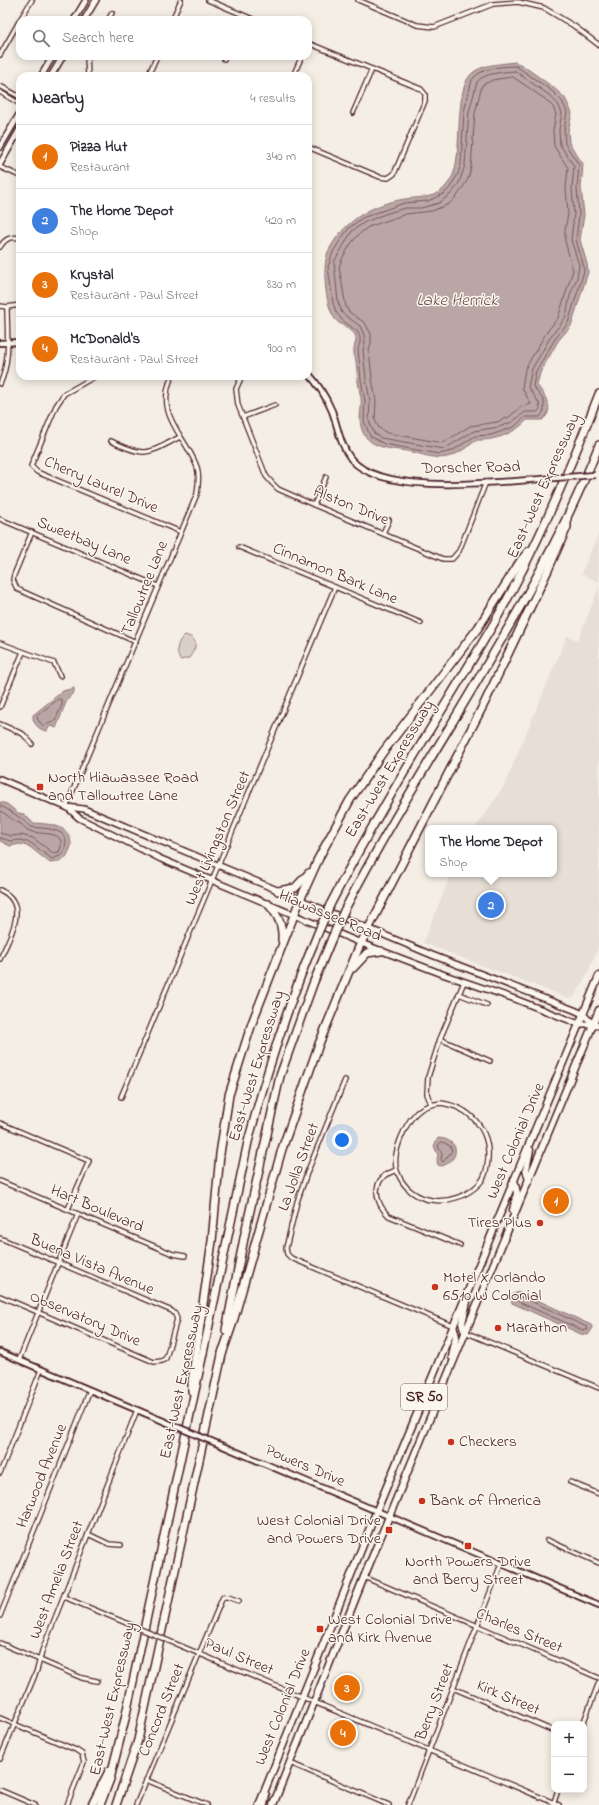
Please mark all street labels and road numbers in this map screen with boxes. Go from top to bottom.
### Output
street label: East-West Expressway [501,409,587,563]
street label: Cherry Laurel Drive [40,450,163,520]
street label: Dorscher Road [420,455,521,481]
street label: Alston Drive [310,480,393,532]
street label: Sweetbay Lane [33,510,136,572]
street label: Tallowtree Lane [115,536,175,639]
street label: Cinnamon Bark Lane [269,537,402,611]
street label: East-West Expressway [339,695,441,842]
street label: West Livingston Street [179,766,257,909]
street label: Hiawassee Road [275,884,385,948]
street label: East-West Expressway [223,987,291,1145]
street label: West Colonial Drive [481,1078,552,1203]
street label: La Jolla Street [272,1119,326,1215]
street label: Hart Boulevard [47,1179,147,1239]
street label: Buena Vista Avenue [25,1228,159,1302]
street label: Observatory Drive [26,1285,145,1354]
street label: East-West Expressway [154,1303,210,1461]
road number: SR 50 [401,1384,447,1410]
street label: Harwood Avenue [10,1419,74,1532]
street label: Powers Drive [261,1438,349,1494]
street label: West Amelia Street [23,1517,91,1643]
street label: Charles Street [472,1602,567,1660]
street label: East-West Expressway [84,1620,142,1778]
street label: Paul Street [201,1632,278,1683]
street label: West Colonial Drive [249,1644,318,1769]
street label: Concord Street [132,1659,192,1760]
street label: Berry Street [409,1659,461,1745]
street label: Kirk Street [473,1674,544,1722]

